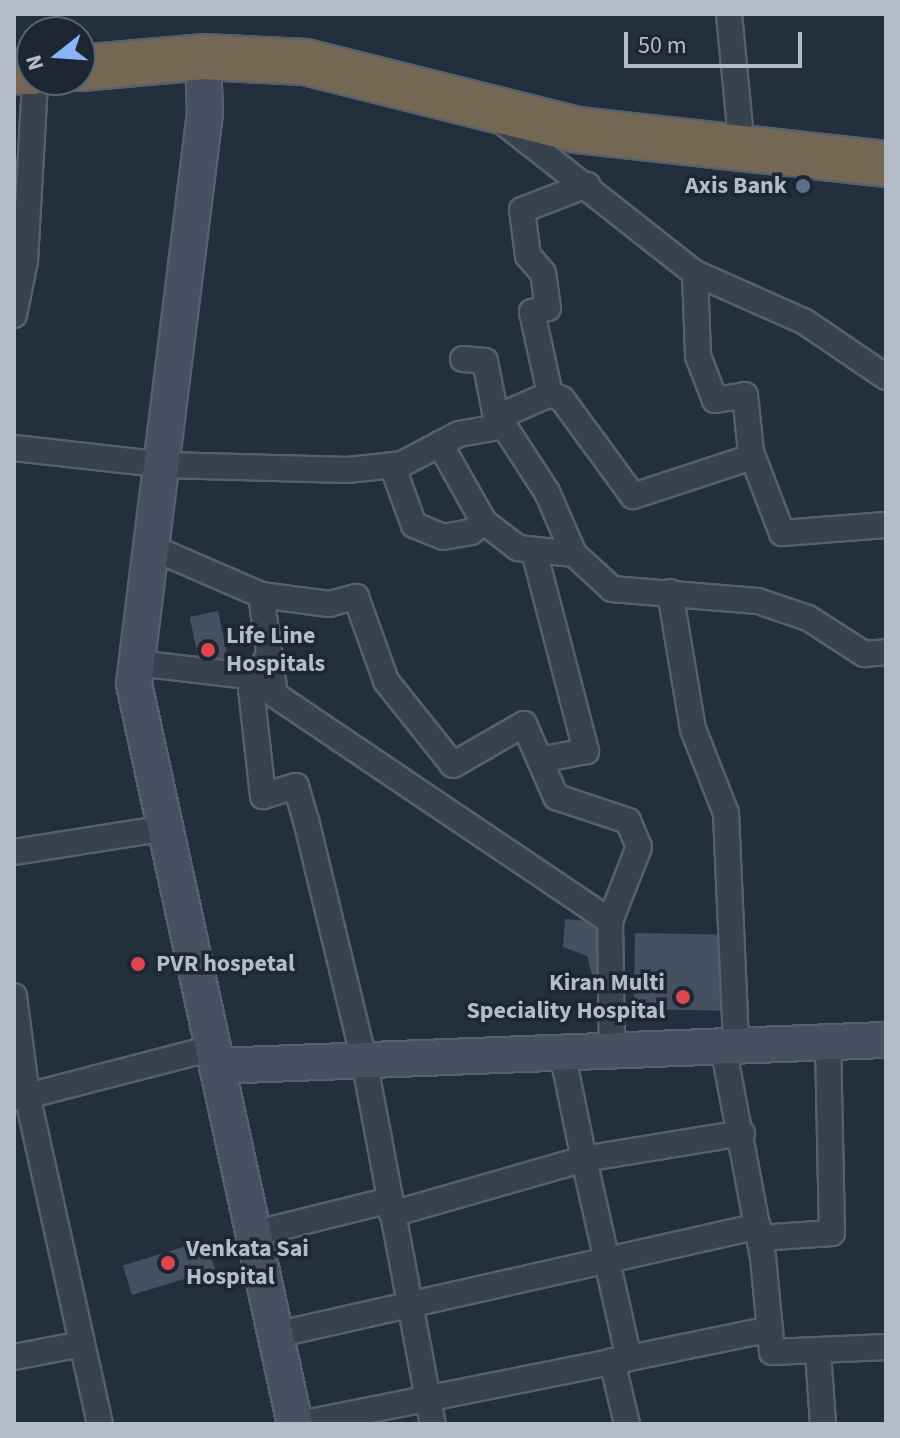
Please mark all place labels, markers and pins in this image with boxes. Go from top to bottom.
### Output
place label: Axis Bank [685,172,787,200]
marker: Axis Bank [794,177,812,195]
place label: Life Line Hospitals [226,622,325,678]
marker: Life Line Hospitals [197,639,219,661]
place label: PVR hospetal [156,950,295,978]
marker: PVR hospetal [127,953,149,975]
place label: Kiran Multi Speciality Hospital [466,969,665,1025]
marker: Kiran Multi Speciality Hospital [672,986,694,1008]
place label: Venkata Sai Hospital [186,1235,309,1291]
marker: Venkata Sai Hospital [157,1252,179,1274]

